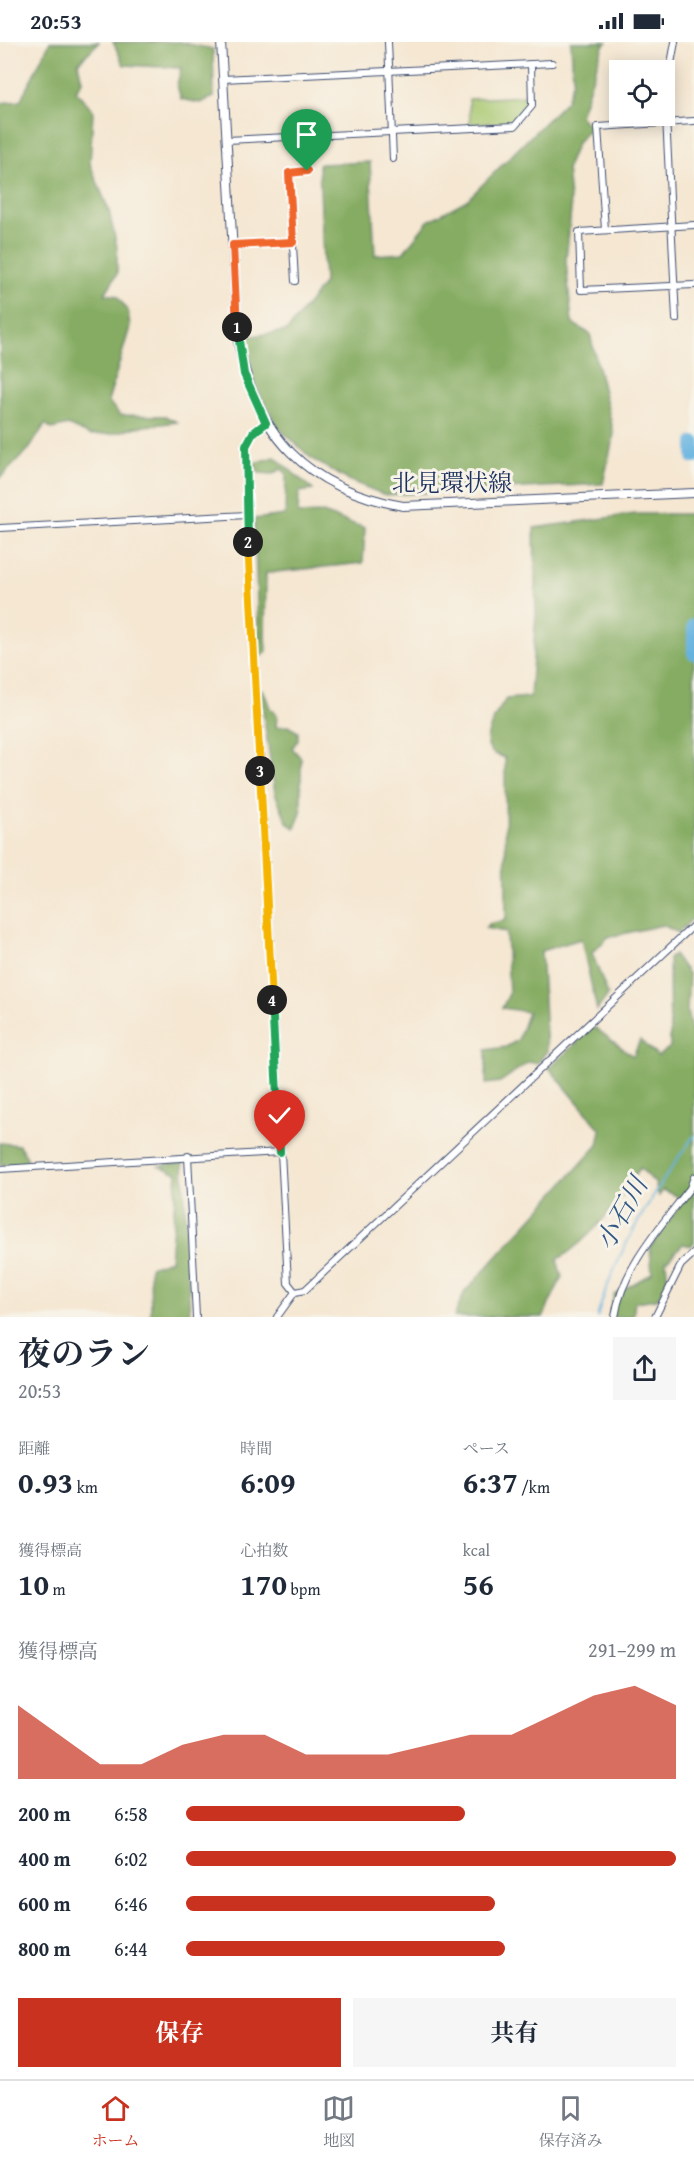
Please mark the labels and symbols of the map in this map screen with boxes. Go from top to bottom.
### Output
pin [281,109,332,171]
pin: 1 [222,312,252,342]
street label: 北見環状線 [392,465,512,500]
pin: 2 [233,527,263,557]
pin: 3 [245,756,275,786]
pin: 4 [257,985,287,1015]
pin [254,1090,305,1152]
water label: 小石川 [585,1167,658,1257]

